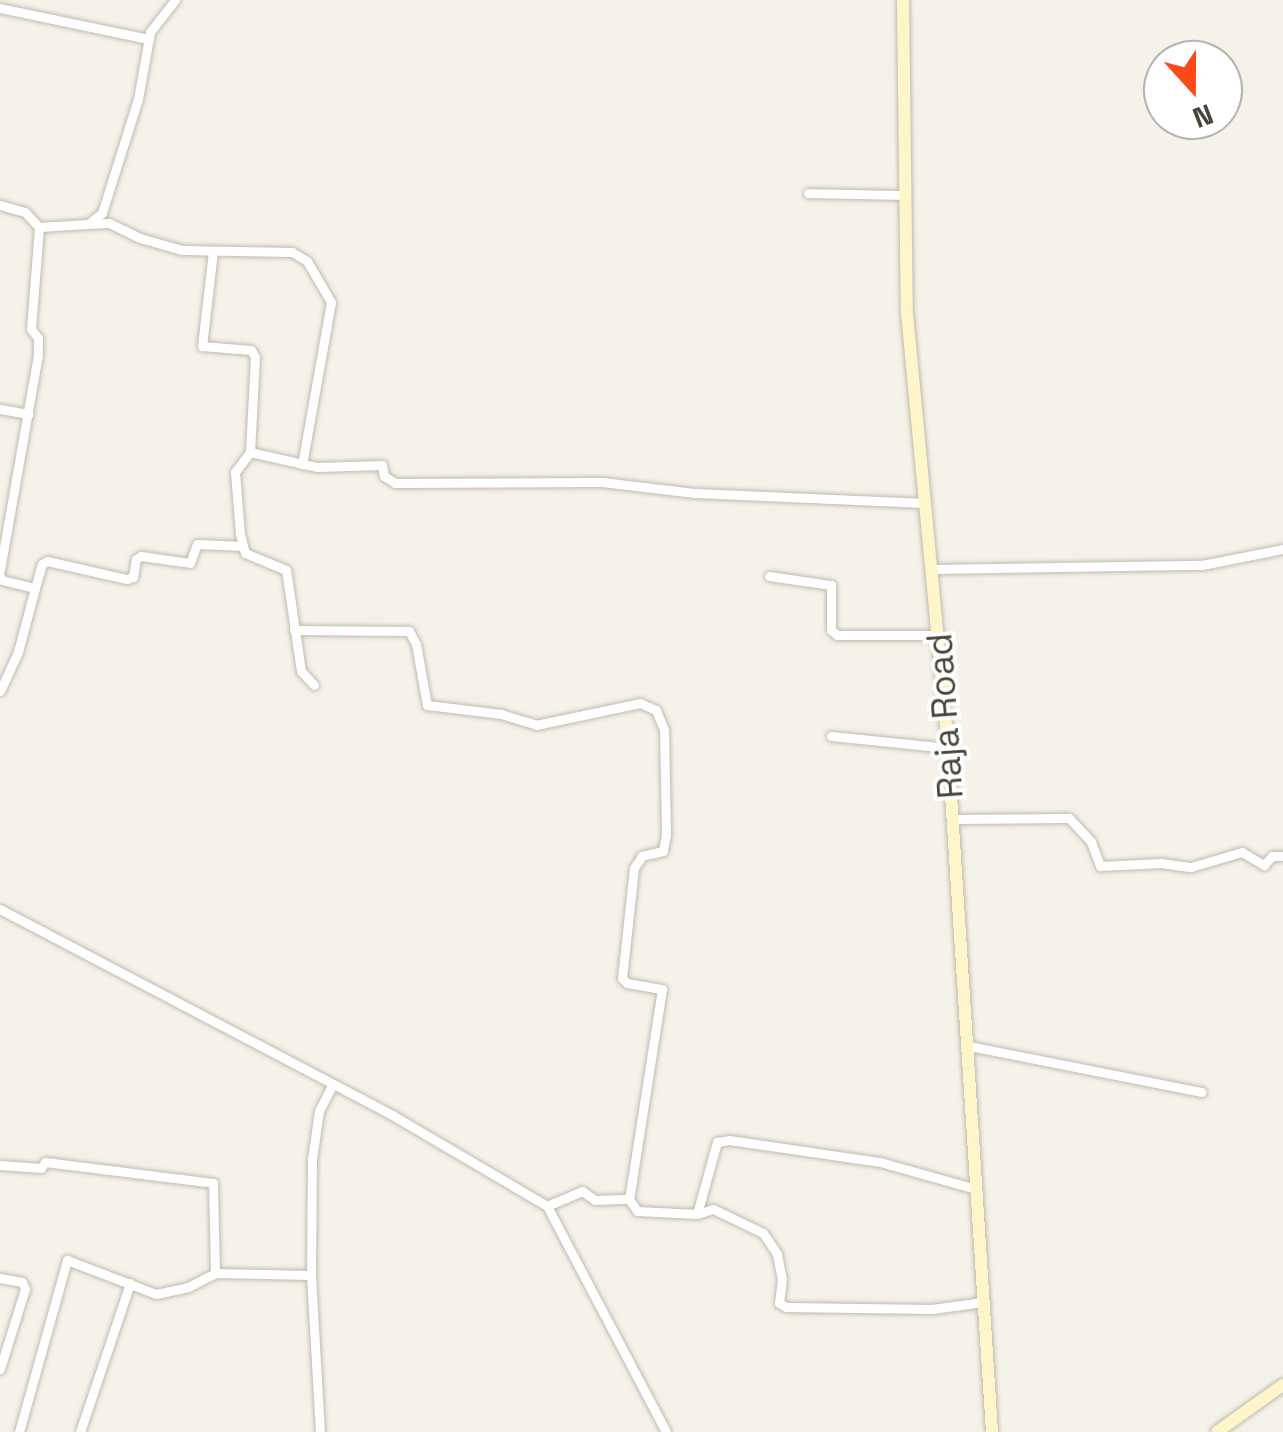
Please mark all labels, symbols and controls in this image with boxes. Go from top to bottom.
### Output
north arrow [1143,40,1243,140]
text: N [1188,96,1218,136]
street label: Raja Road [918,632,972,800]

